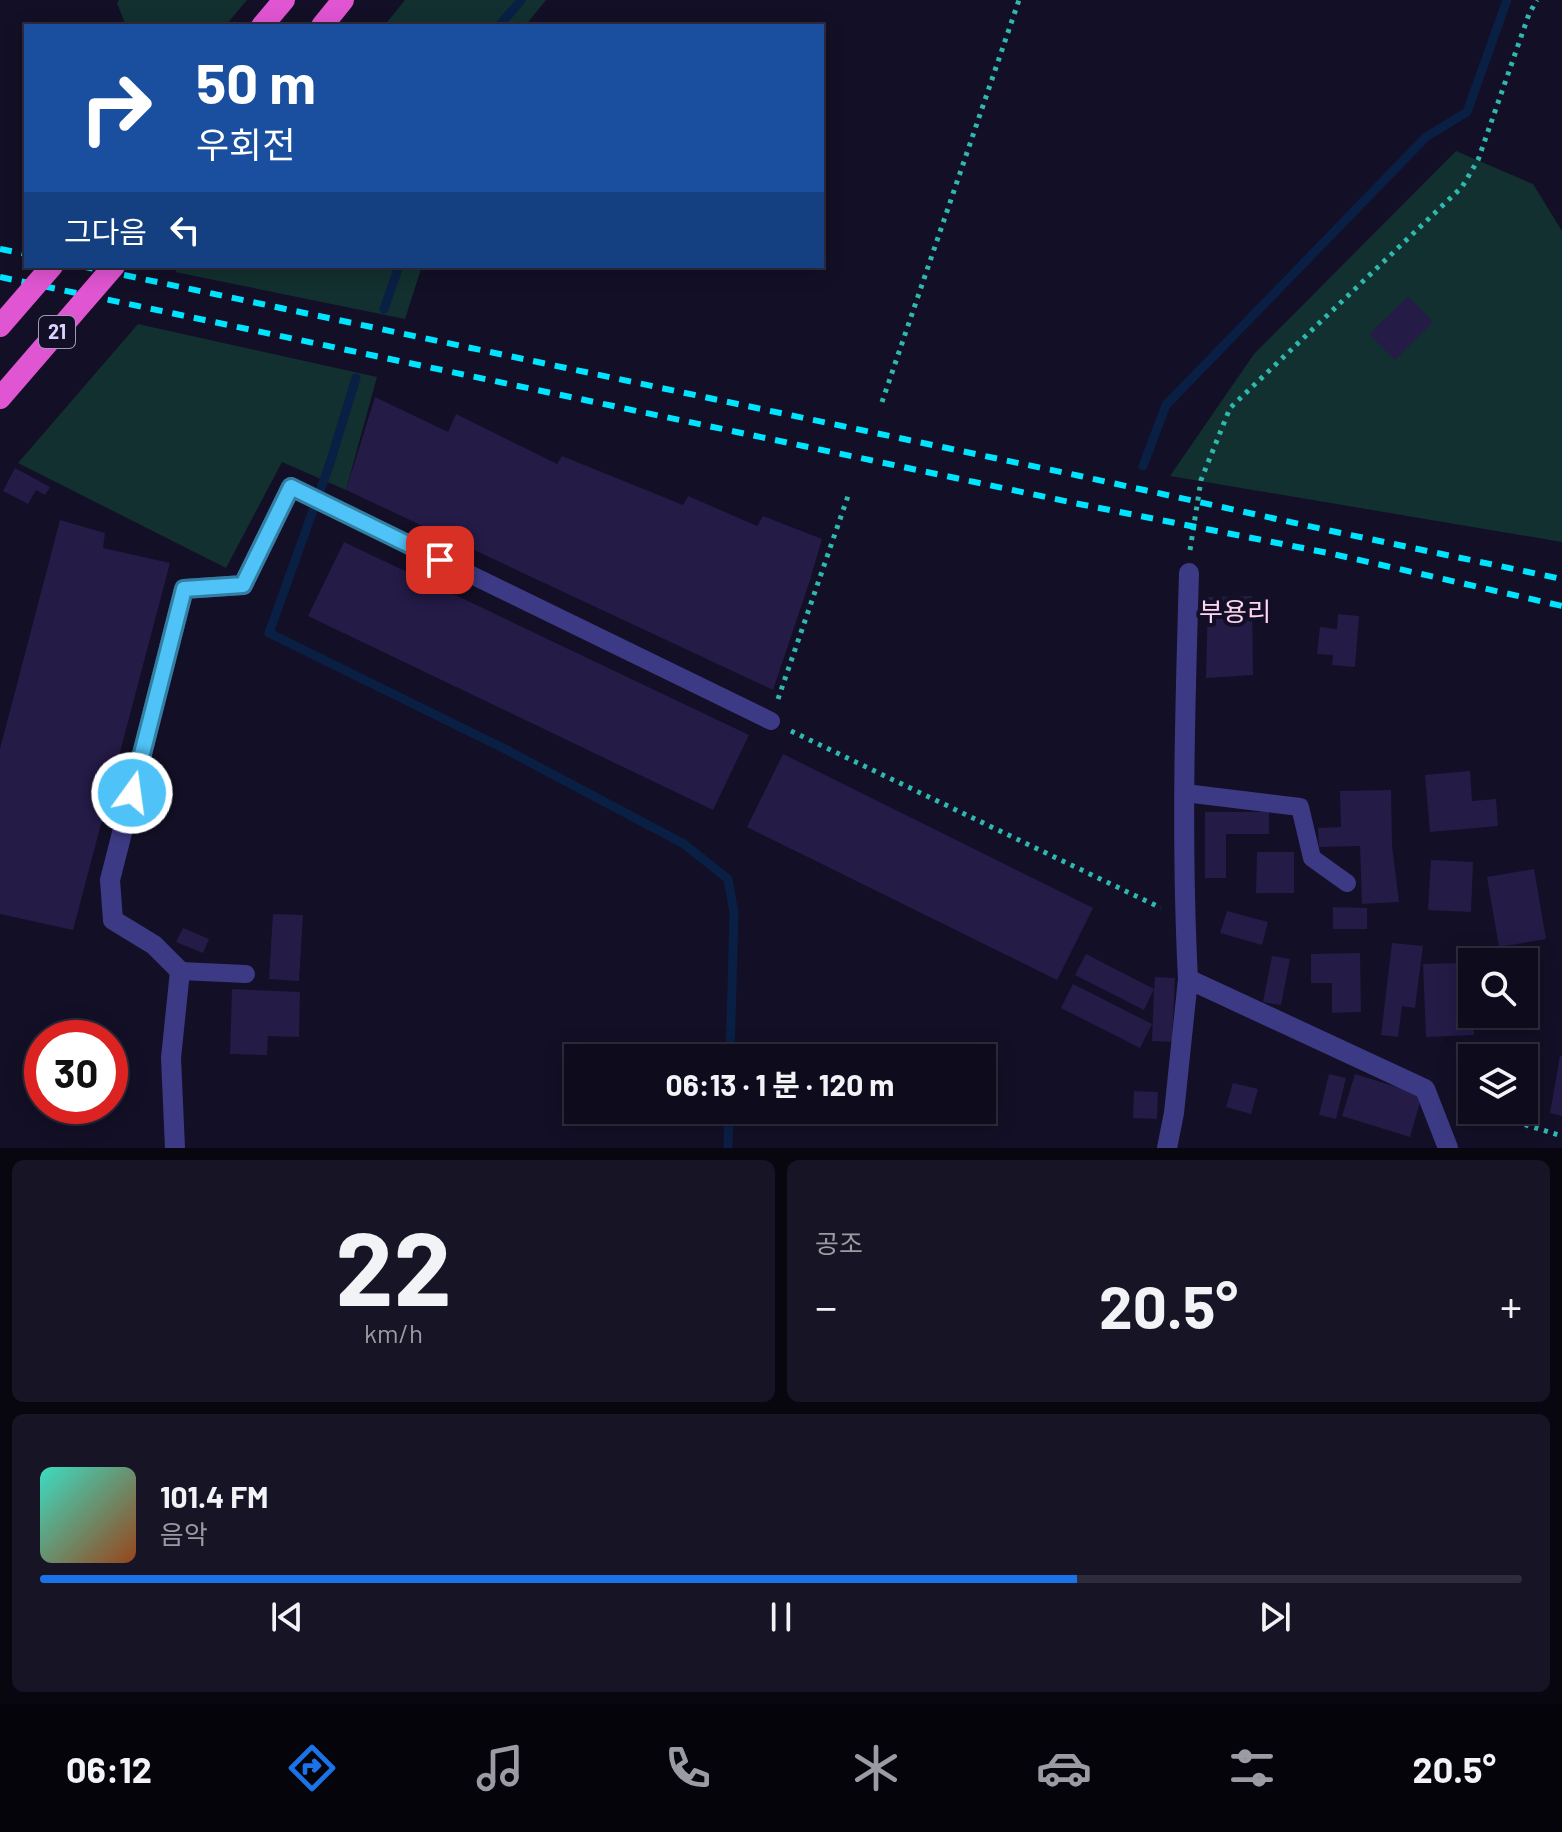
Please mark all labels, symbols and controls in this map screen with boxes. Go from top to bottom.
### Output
text: 50 m [196,48,316,115]
icon: right [64,56,168,160]
text: 우회전 [196,122,295,165]
icon: left [163,208,207,252]
text: 그다음 [64,213,147,249]
road number: 21 [39,316,75,348]
pin [406,526,474,594]
icon: arrive [418,538,462,582]
district label: 부용리 [1199,595,1271,626]
position arrow [90,751,174,835]
map controls [1458,948,1538,1124]
button: search [1458,948,1538,1028]
speed limit sign: 30 [24,1020,128,1124]
button: layers [1458,1044,1538,1124]
text: 06:13 · 1 분 · 120 m [666,1066,894,1102]
text: 22 [335,1202,452,1327]
text: 공조 [815,1227,863,1258]
text: 20.5° [1099,1269,1238,1341]
text: − [815,1279,837,1332]
text: + [1500,1279,1522,1332]
text: km/h [364,1317,423,1348]
text: 101.4 FM [160,1478,269,1514]
text: 음악 [160,1518,208,1549]
icon: previous [265,1595,309,1639]
icon: pause [759,1595,803,1639]
icon: next [1253,1595,1297,1639]
icon: directions [284,1740,340,1796]
icon: music [472,1740,528,1796]
icon: phone [660,1740,716,1796]
icon: climate [848,1740,904,1796]
icon: car [1036,1740,1092,1796]
icon: filters [1224,1740,1280,1796]
text: 06:12 [66,1747,152,1790]
text: 20.5° [1413,1747,1496,1790]

